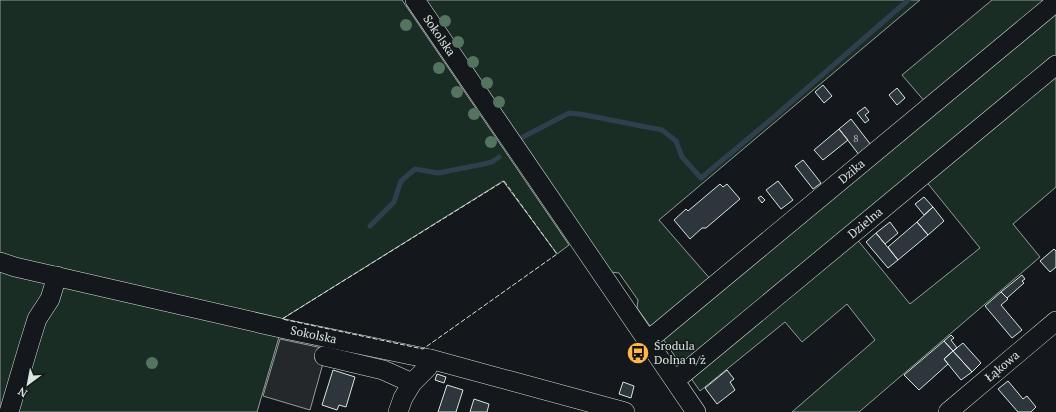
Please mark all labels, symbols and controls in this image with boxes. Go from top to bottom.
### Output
street label: Sokolska [420,12,459,59]
house number: 8 [853,132,859,145]
street label: Dzika [835,156,868,186]
street label: Dzielna [845,204,885,241]
street label: Sokolska [289,322,338,347]
place label: Środula Dolna n/ż [654,338,706,367]
bus stop icon: Środula Dolna n/ż [625,340,651,366]
street label: Łąkowa [982,347,1022,385]
north arrow [8,364,48,404]
text: N [15,384,30,401]

